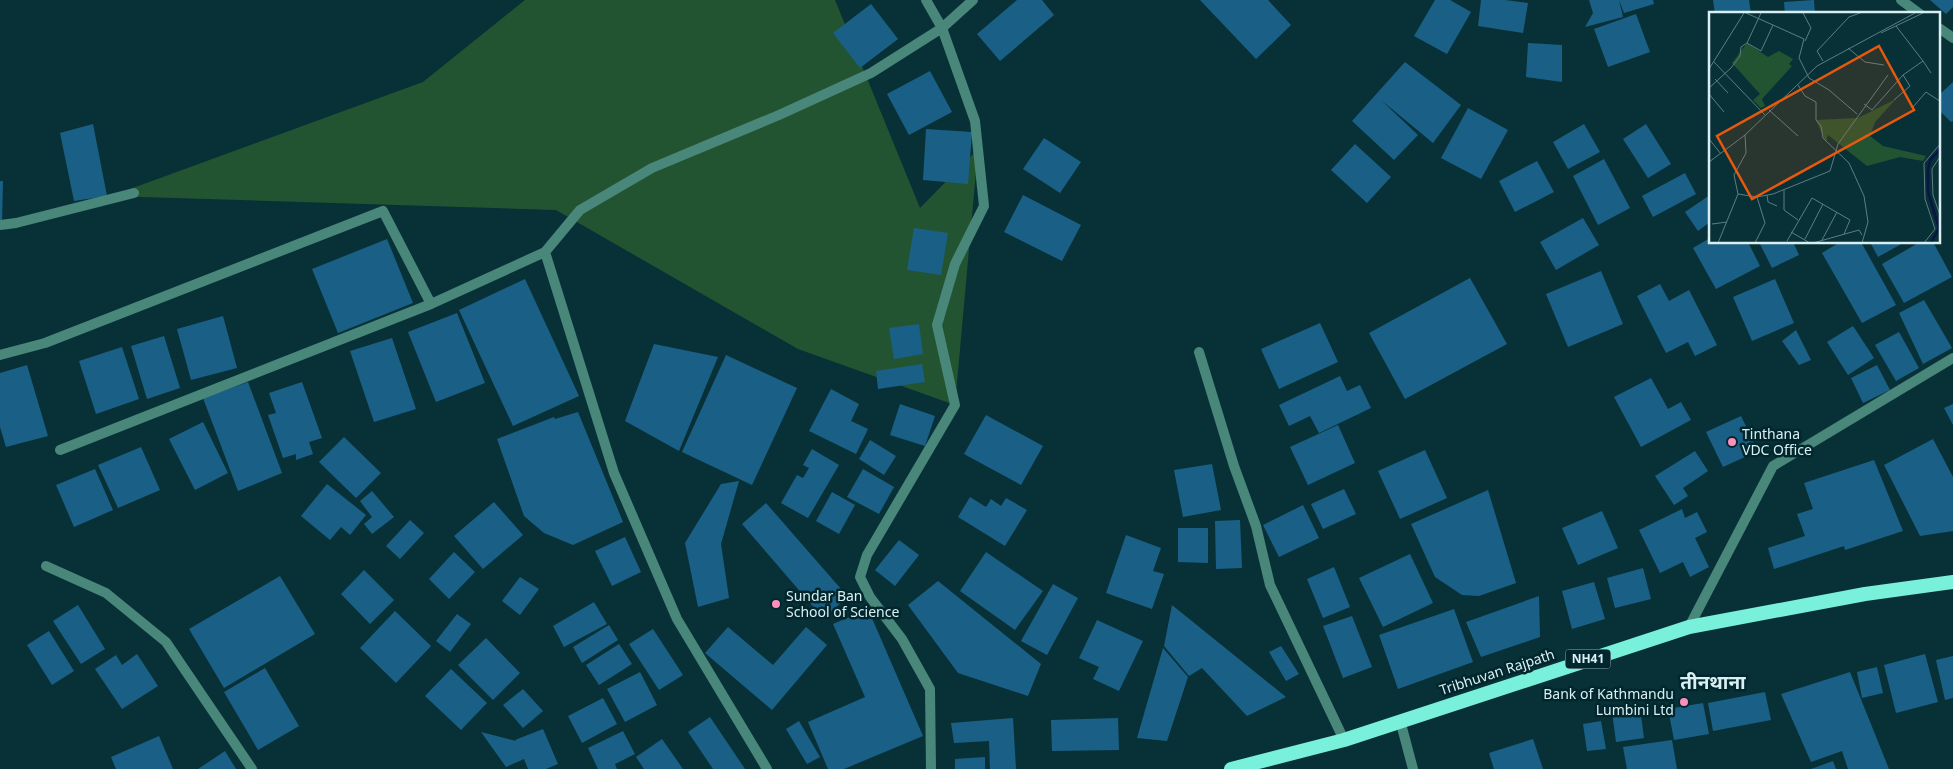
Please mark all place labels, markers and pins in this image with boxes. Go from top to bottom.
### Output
place label: Tinthana VDC Office [1742,424,1812,459]
marker: Tinthana VDC Office [1726,436,1738,448]
place label: Sundar Ban School of Science [786,586,899,621]
marker: Sundar Ban School of Science [770,598,782,610]
place label: Bank of Kathmandu Lumbini Ltd [1543,684,1674,719]
marker: Bank of Kathmandu Lumbini Ltd [1678,696,1690,708]

